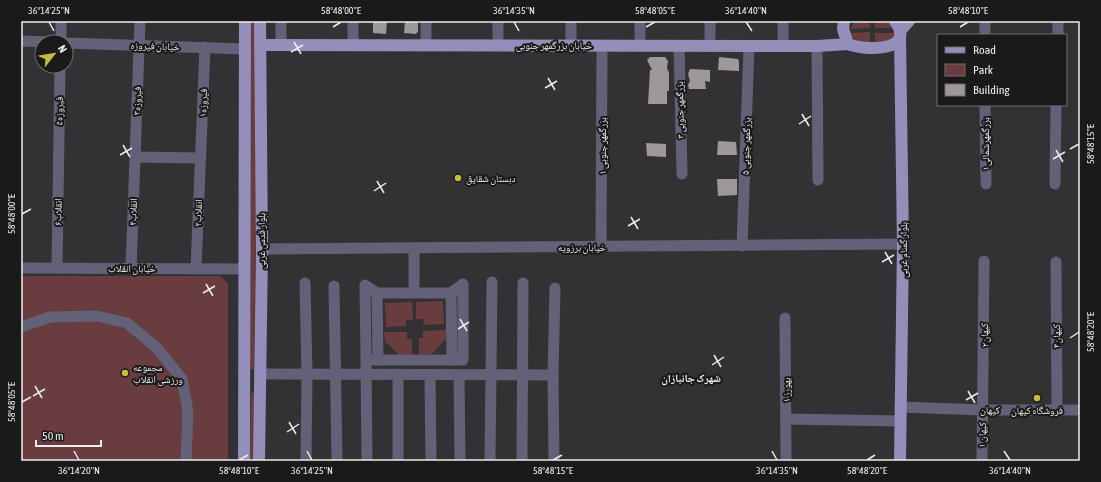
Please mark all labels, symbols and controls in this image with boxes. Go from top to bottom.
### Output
text: 36°14'25"N [28,5,70,16]
text: 58°48'00"E [321,5,362,16]
text: 36°14'35"N [493,5,535,16]
text: 58°48'05"E [635,5,676,16]
text: 36°14'40"N [725,5,767,16]
text: 58°48'10"E [948,5,989,16]
north arrow [34,34,74,74]
legend [937,34,1067,106]
street label: خیابان فیروزه [130,40,181,53]
street label: خیابان بزرگمهر جنوبی [516,40,593,52]
text: N [56,43,69,55]
text: Road [973,43,996,57]
text: Park [973,63,994,77]
street label: بزرگمهر جنوبی ۳ [674,81,687,139]
text: Building [973,83,1011,97]
street label: فیروزه۳ [131,86,143,116]
street label: فیروزه۱ [197,88,209,118]
street label: فیروزه۵ [53,96,65,126]
street label: بزرگمهر جنوبی ۱ [597,117,609,175]
street label: بزرگمهر جنوبی ۵ [739,117,754,175]
street label: بزرگمهرشمالی۱ [980,117,992,171]
text: 58°48'15"E [1085,123,1096,164]
marker: دبستان شقایق [453,173,463,183]
place label: دبستان شقایق [466,173,516,185]
text: 58°48'00"E [6,193,17,234]
street label: انقلاب۶ [52,198,64,226]
street label: انقلاب۴ [127,198,139,226]
street label: انقلاب۲ [192,199,204,227]
street label: بلوار قدس غربی [256,212,268,269]
street label: بلوار گمنام غربی [898,222,911,278]
street label: خیابان برزویه [558,242,607,254]
street label: خیابان انقلاب [108,263,157,275]
text: 58°48'20"E [1085,311,1096,352]
street label: کیهان۲ [979,323,991,347]
street label: کیهان۴ [1051,324,1063,348]
place label: مجموعه ورزشی انقلاب [133,362,183,386]
marker: مجموعه ورزشی انقلاب [120,368,130,378]
district label: شهرک جانبازان [661,372,721,386]
street label: بهورز ۱ [781,377,792,402]
text: 58°48'05"E [6,381,17,422]
marker: فروشگاه کیهان [1032,393,1042,403]
street label: کیهان [980,404,1000,417]
place label: فروشگاه کیهان [1011,405,1063,417]
scale bar [36,422,101,448]
street label: کیهان ۱ [976,422,989,448]
text: 50 m [42,429,64,443]
text: 36°14'20"N [58,465,100,476]
text: 58°48'10"E [219,465,260,476]
text: 36°14'25"N [291,465,333,476]
text: 58°48'15"E [533,465,574,476]
text: 36°14'35"N [756,465,798,476]
text: 58°48'20"E [847,465,888,476]
text: 36°14'40"N [989,465,1031,476]

